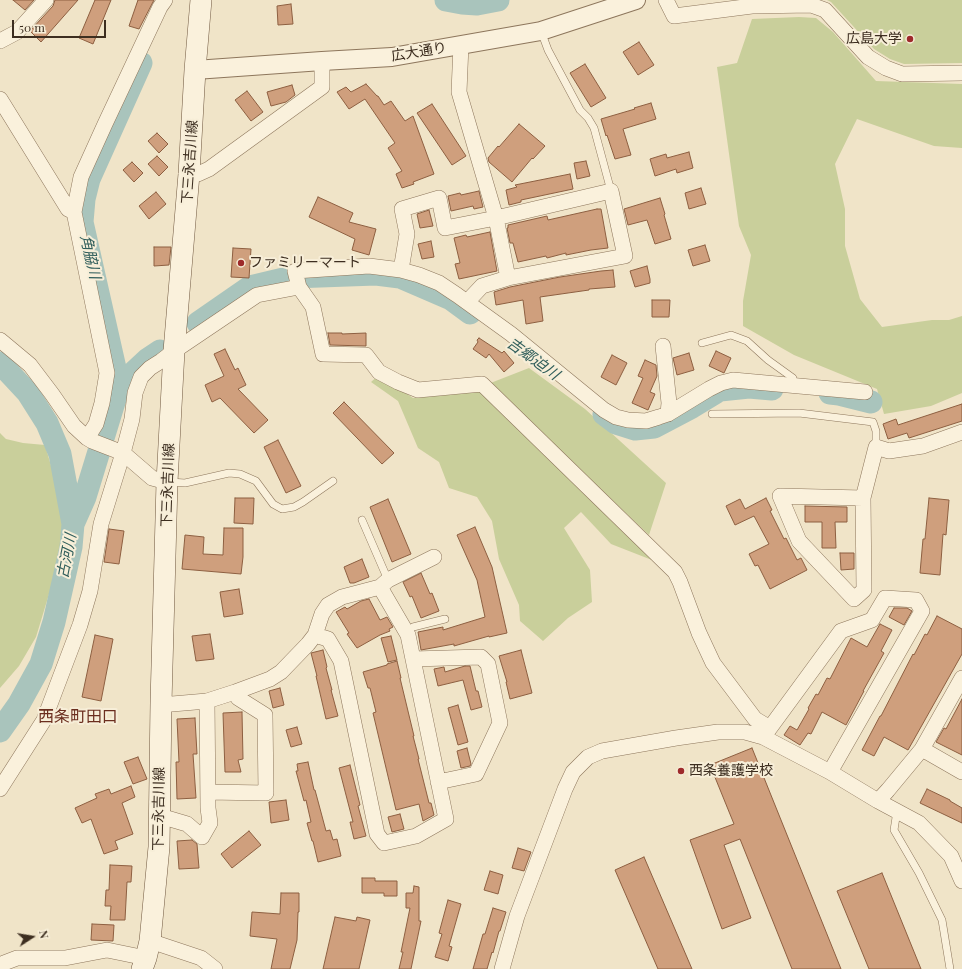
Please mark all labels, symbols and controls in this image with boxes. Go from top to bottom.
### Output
scale bar [14,12,108,38]
text: 50 m [19,19,45,35]
place label: 広島大学 [846,31,902,47]
marker: 広島大学 [905,34,915,44]
street label: 広大通り [390,39,448,65]
street label: 下三永吉川線 [179,120,201,204]
water label: 角脇川 [76,233,104,281]
place label: ファミリーマート [249,255,361,271]
marker: ファミリーマート [236,258,246,268]
water label: 吉郷迫川 [503,334,563,384]
street label: 下三永吉川線 [158,443,178,527]
water label: 古河川 [54,532,80,580]
district label: 西条町田口 [38,707,118,727]
place label: 西条養護学校 [689,763,773,779]
marker: 西条養護学校 [676,766,686,776]
street label: 下三永吉川線 [150,767,168,851]
north arrow [12,917,52,957]
text: N [36,929,52,940]

